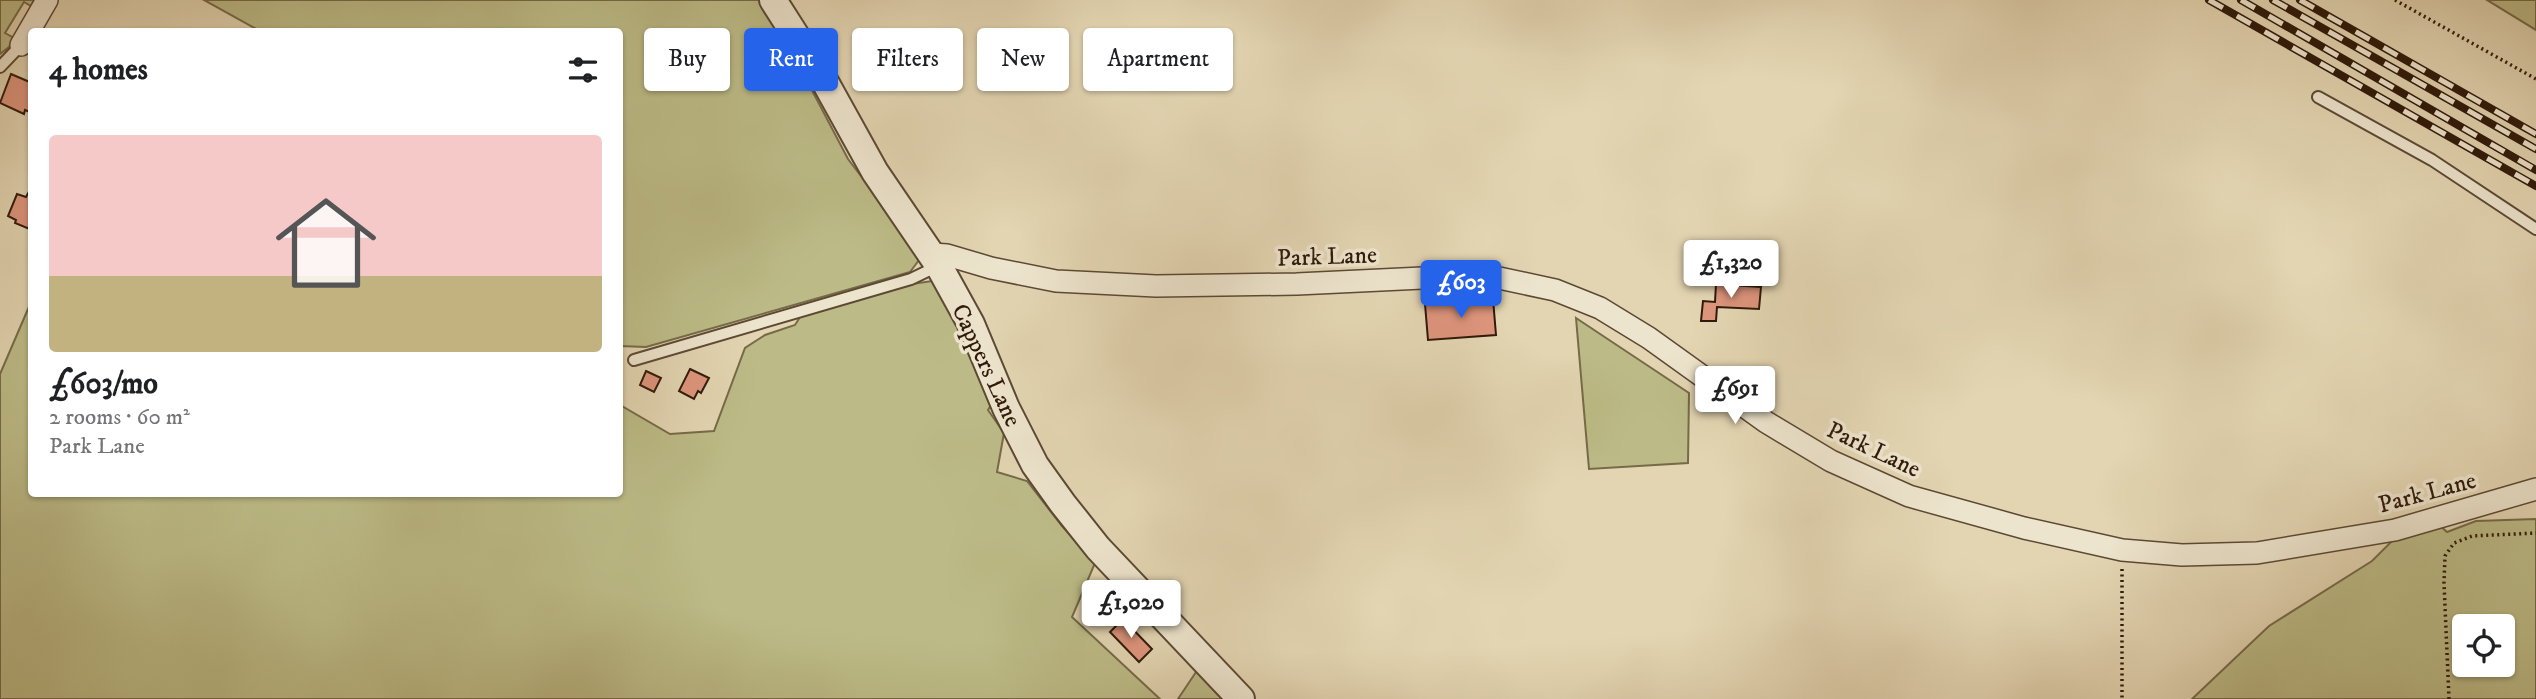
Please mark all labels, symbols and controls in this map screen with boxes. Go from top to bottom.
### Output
chip: Buy [644,28,730,91]
chip: Rent [744,28,838,91]
chip: Filters [852,28,963,91]
chip: New [977,28,1069,91]
chip: Apartment [1083,28,1233,91]
icon: filters [564,51,602,89]
text: 4 homes [49,52,148,89]
icon: home [263,180,389,306]
street label: Park Lane [1277,240,1378,274]
pin: £1,320 [1674,240,1788,300]
text: £1,320 [1700,248,1762,277]
pin: £603 [1420,260,1502,320]
text: £603 [1437,268,1485,297]
street label: Cappers Lane [945,299,1028,432]
text: £603/mo [49,366,158,403]
pin: £691 [1694,366,1776,426]
text: £691 [1711,374,1759,403]
text: 2 rooms · 60 m² [49,403,190,432]
street label: Park Lane [1822,415,1925,485]
text: Park Lane [49,432,145,461]
street label: Park Lane [2375,466,2479,520]
pin: £1,020 [1074,580,1188,640]
text: £1,020 [1098,588,1164,617]
map controls [2452,614,2515,677]
button: locate [2452,614,2515,677]

